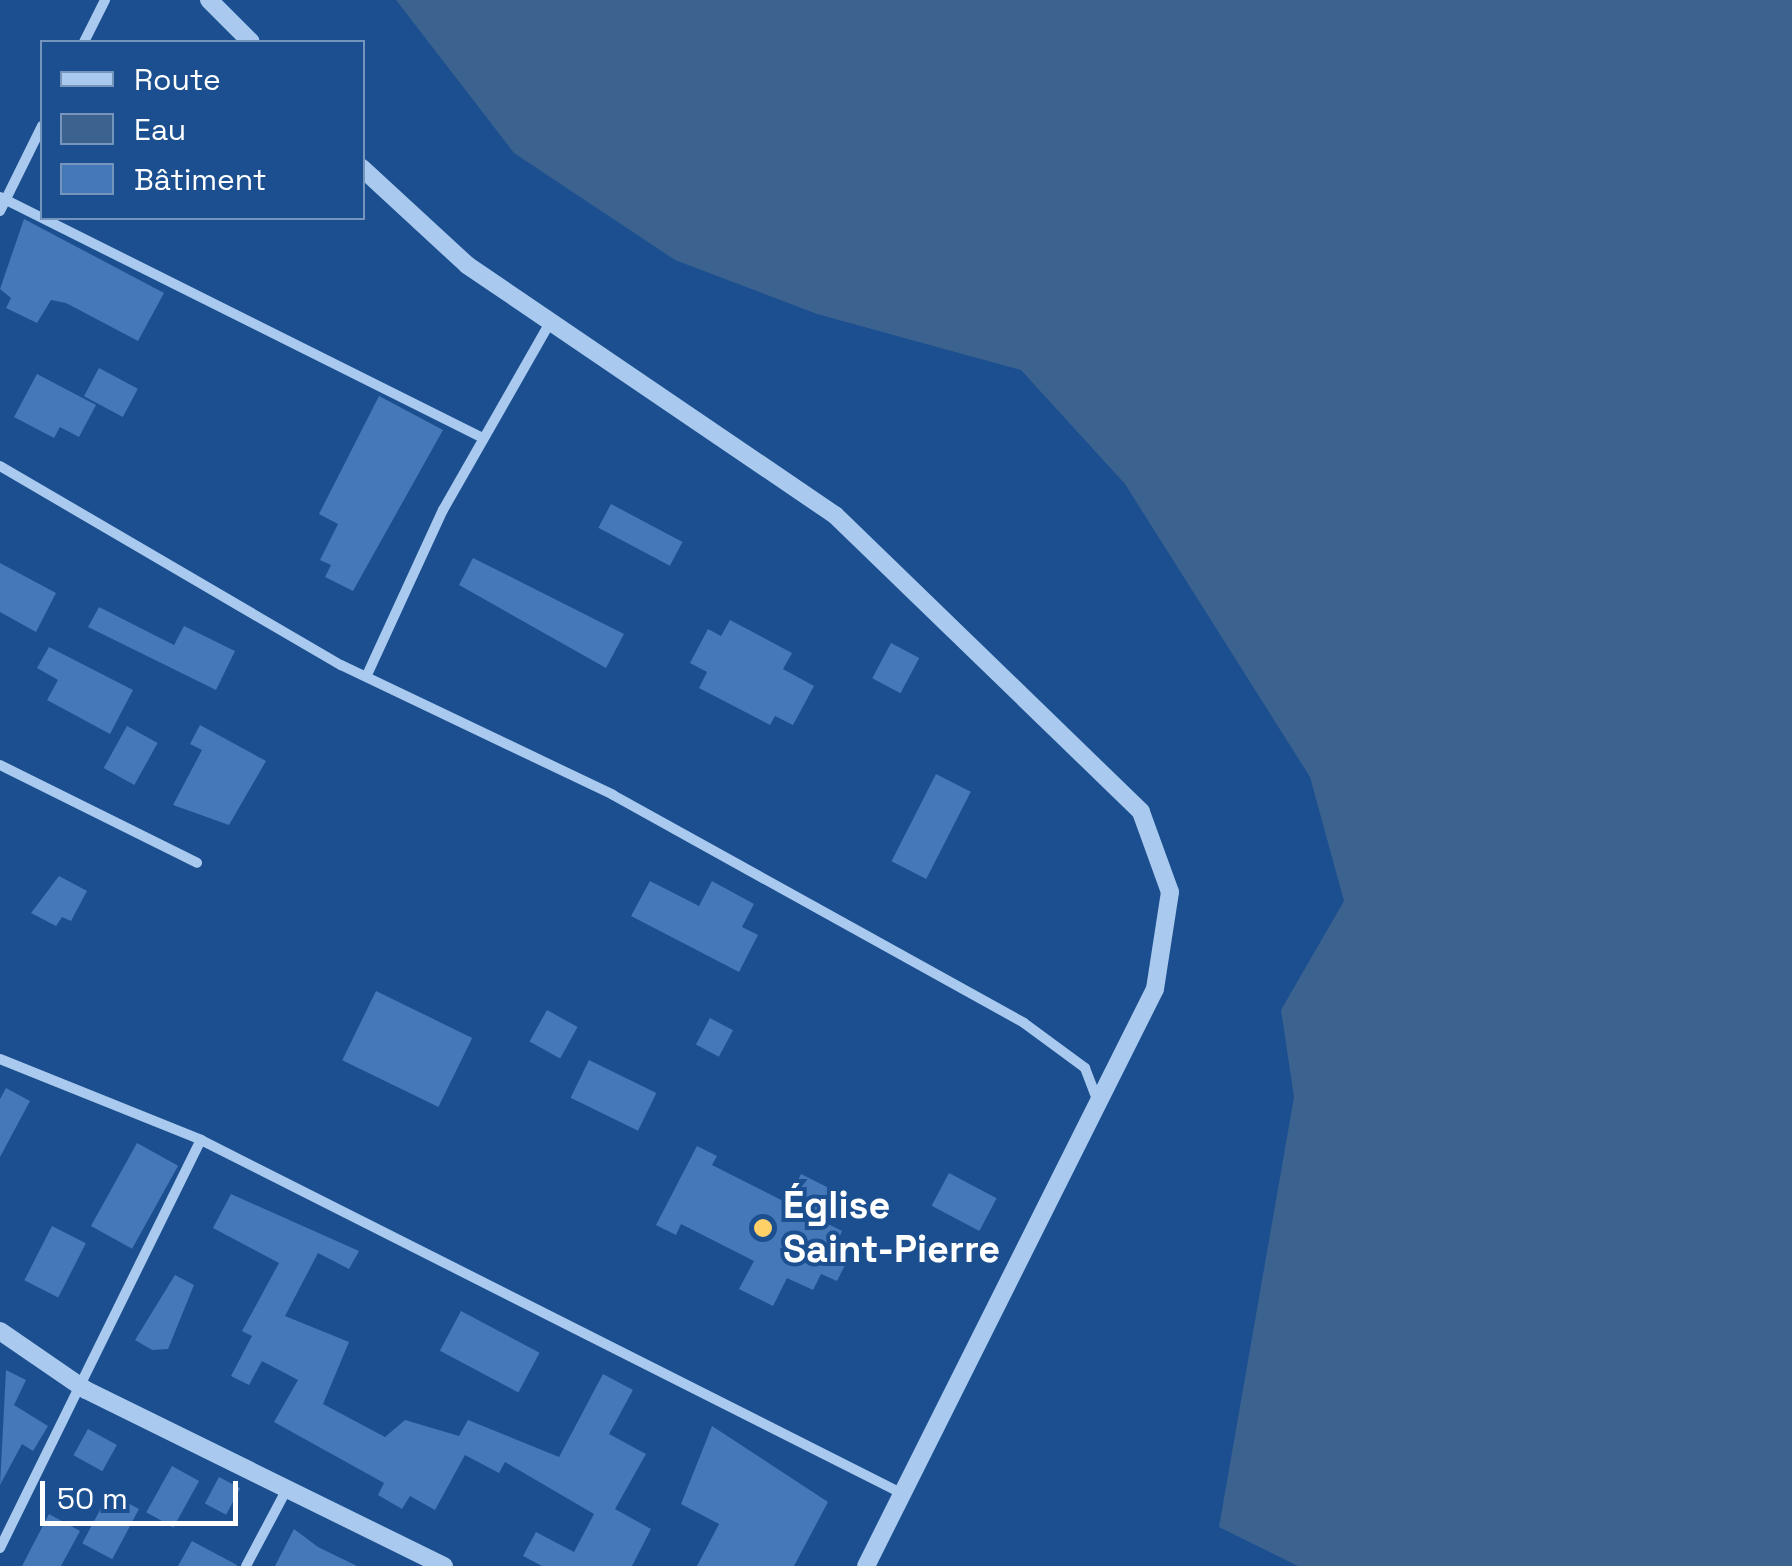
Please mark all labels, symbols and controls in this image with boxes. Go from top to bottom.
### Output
legend [40,40,365,220]
text: Route [134,60,221,99]
text: Eau [134,110,186,149]
text: Bâtiment [134,160,267,199]
place label: Église Saint-Pierre [783,1183,1000,1272]
marker: Église Saint-Pierre [752,1217,774,1239]
scale bar [45,1461,242,1523]
text: 50 m [57,1479,128,1518]

